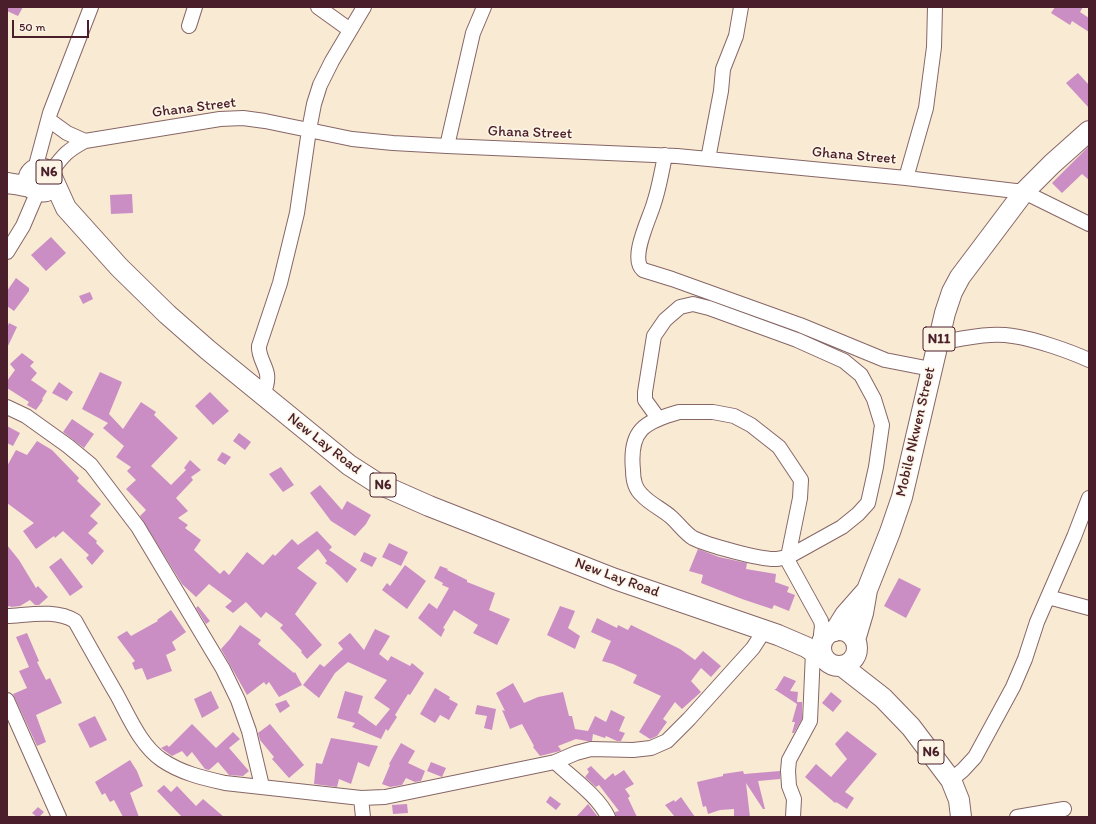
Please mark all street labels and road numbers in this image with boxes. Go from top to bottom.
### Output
street label: Ghana Street [151,94,237,122]
street label: Ghana Street [487,123,573,143]
street label: Ghana Street [811,143,897,169]
road number: N6 [36,160,62,184]
road number: N11 [923,327,955,351]
street label: Mobile Nkwen Street [892,365,940,499]
street label: New Lay Road [283,410,365,478]
road number: N6 [370,473,396,497]
street label: New Lay Road [572,554,662,602]
road number: N6 [918,740,944,764]

